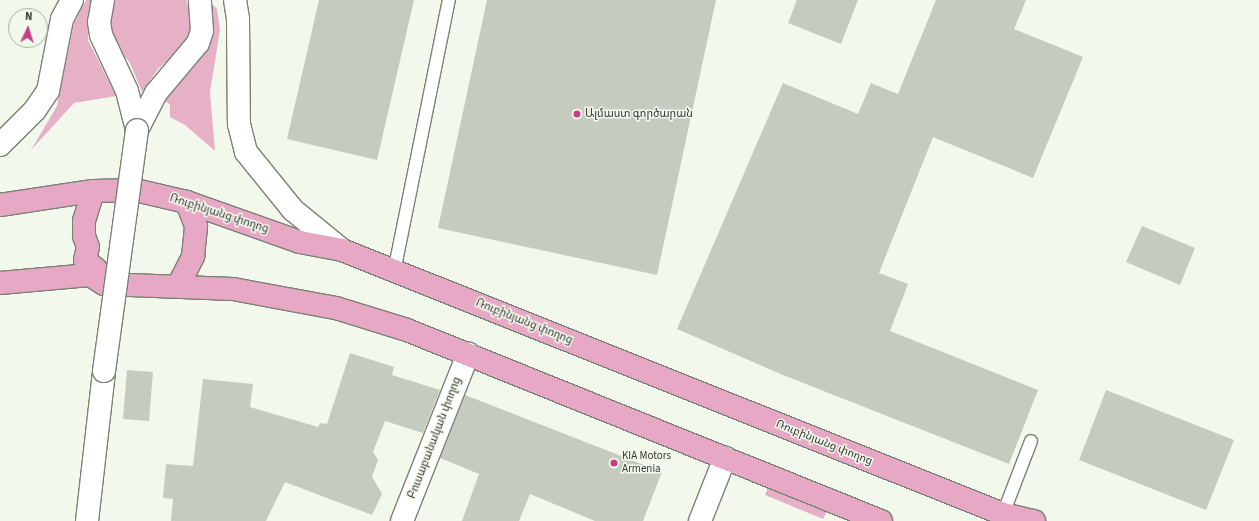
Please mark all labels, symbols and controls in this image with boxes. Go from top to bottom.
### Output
north arrow [8,8,48,48]
text: N [25,9,33,24]
place label: Ալմաստ գործարան [585,107,693,121]
marker: Ալմաստ գործարան [572,109,582,119]
street label: Ռուբինյանց փողոց [168,192,270,236]
street label: Ռուբինյանց փողոց [474,297,574,347]
street label: Բուսաբանական փողոց [406,375,464,501]
street label: Ռուբինյանց փողոց [774,418,874,468]
place label: KIA Motors Armenia [622,450,671,476]
marker: KIA Motors Armenia [609,458,619,468]

